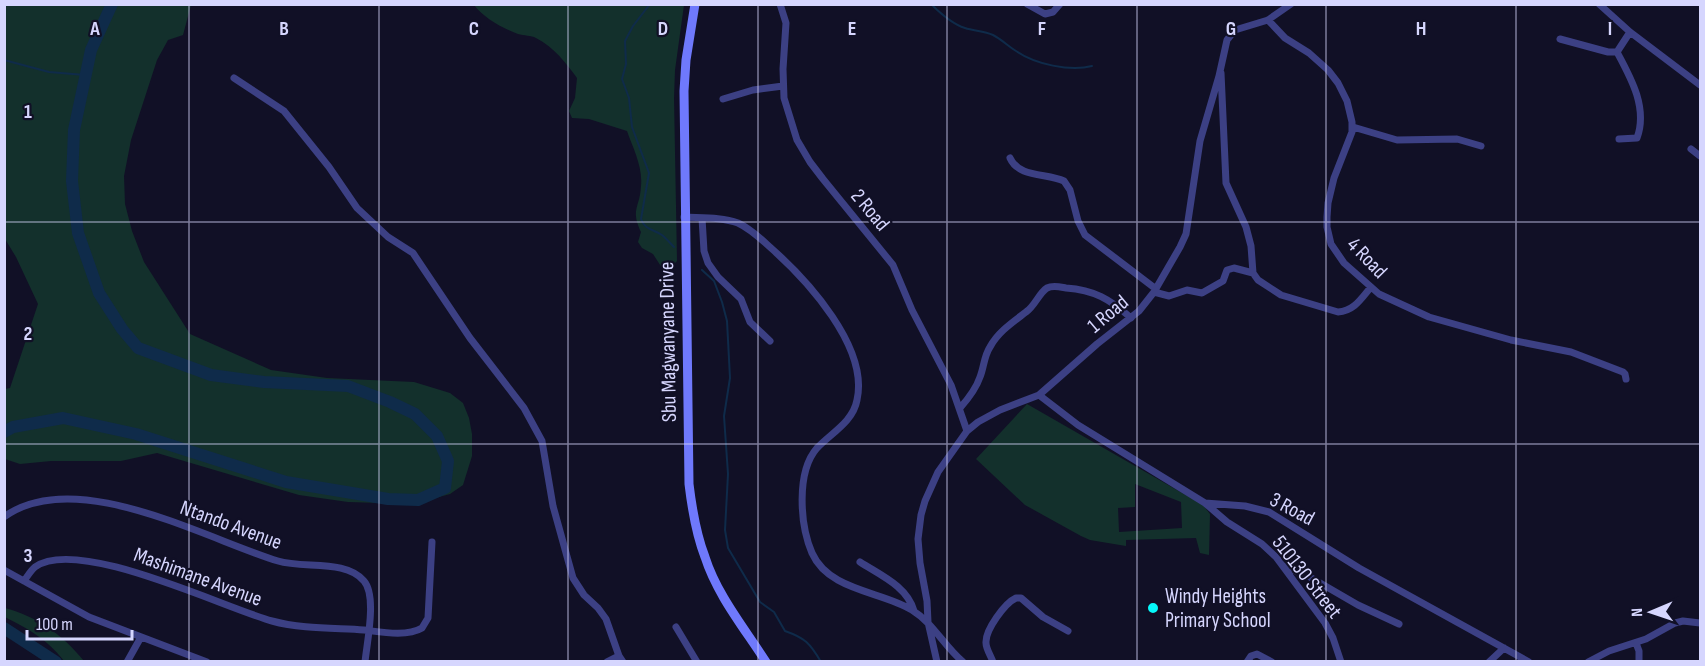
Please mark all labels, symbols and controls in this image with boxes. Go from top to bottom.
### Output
text: A [89,17,100,41]
text: B [279,17,289,41]
text: C [469,17,479,41]
text: D [658,17,668,41]
text: E [848,17,856,41]
text: F [1038,17,1046,41]
text: G [1226,17,1236,41]
text: H [1416,17,1426,41]
text: I [1608,17,1612,41]
text: 1 [24,100,32,124]
street label: 2 Road [845,184,895,236]
street label: 4 Road [1342,232,1392,284]
street label: Sbu Magwanyane Drive [654,262,682,422]
street label: 1 Road [1082,290,1134,338]
text: 2 [24,322,32,346]
street label: 3 Road [1265,487,1319,531]
street label: Ntando Avenue [177,495,285,555]
street label: 510130 Street [1267,531,1347,623]
street label: Mashimane Avenue [130,542,266,612]
text: 3 [24,544,33,568]
north arrow [1621,582,1681,642]
place label: Windy Heights Primary School [1165,584,1271,633]
marker: Windy Heights Primary School [1146,601,1160,615]
scale bar [27,603,132,641]
text: N [1628,608,1647,617]
text: 100 m [36,614,73,635]

